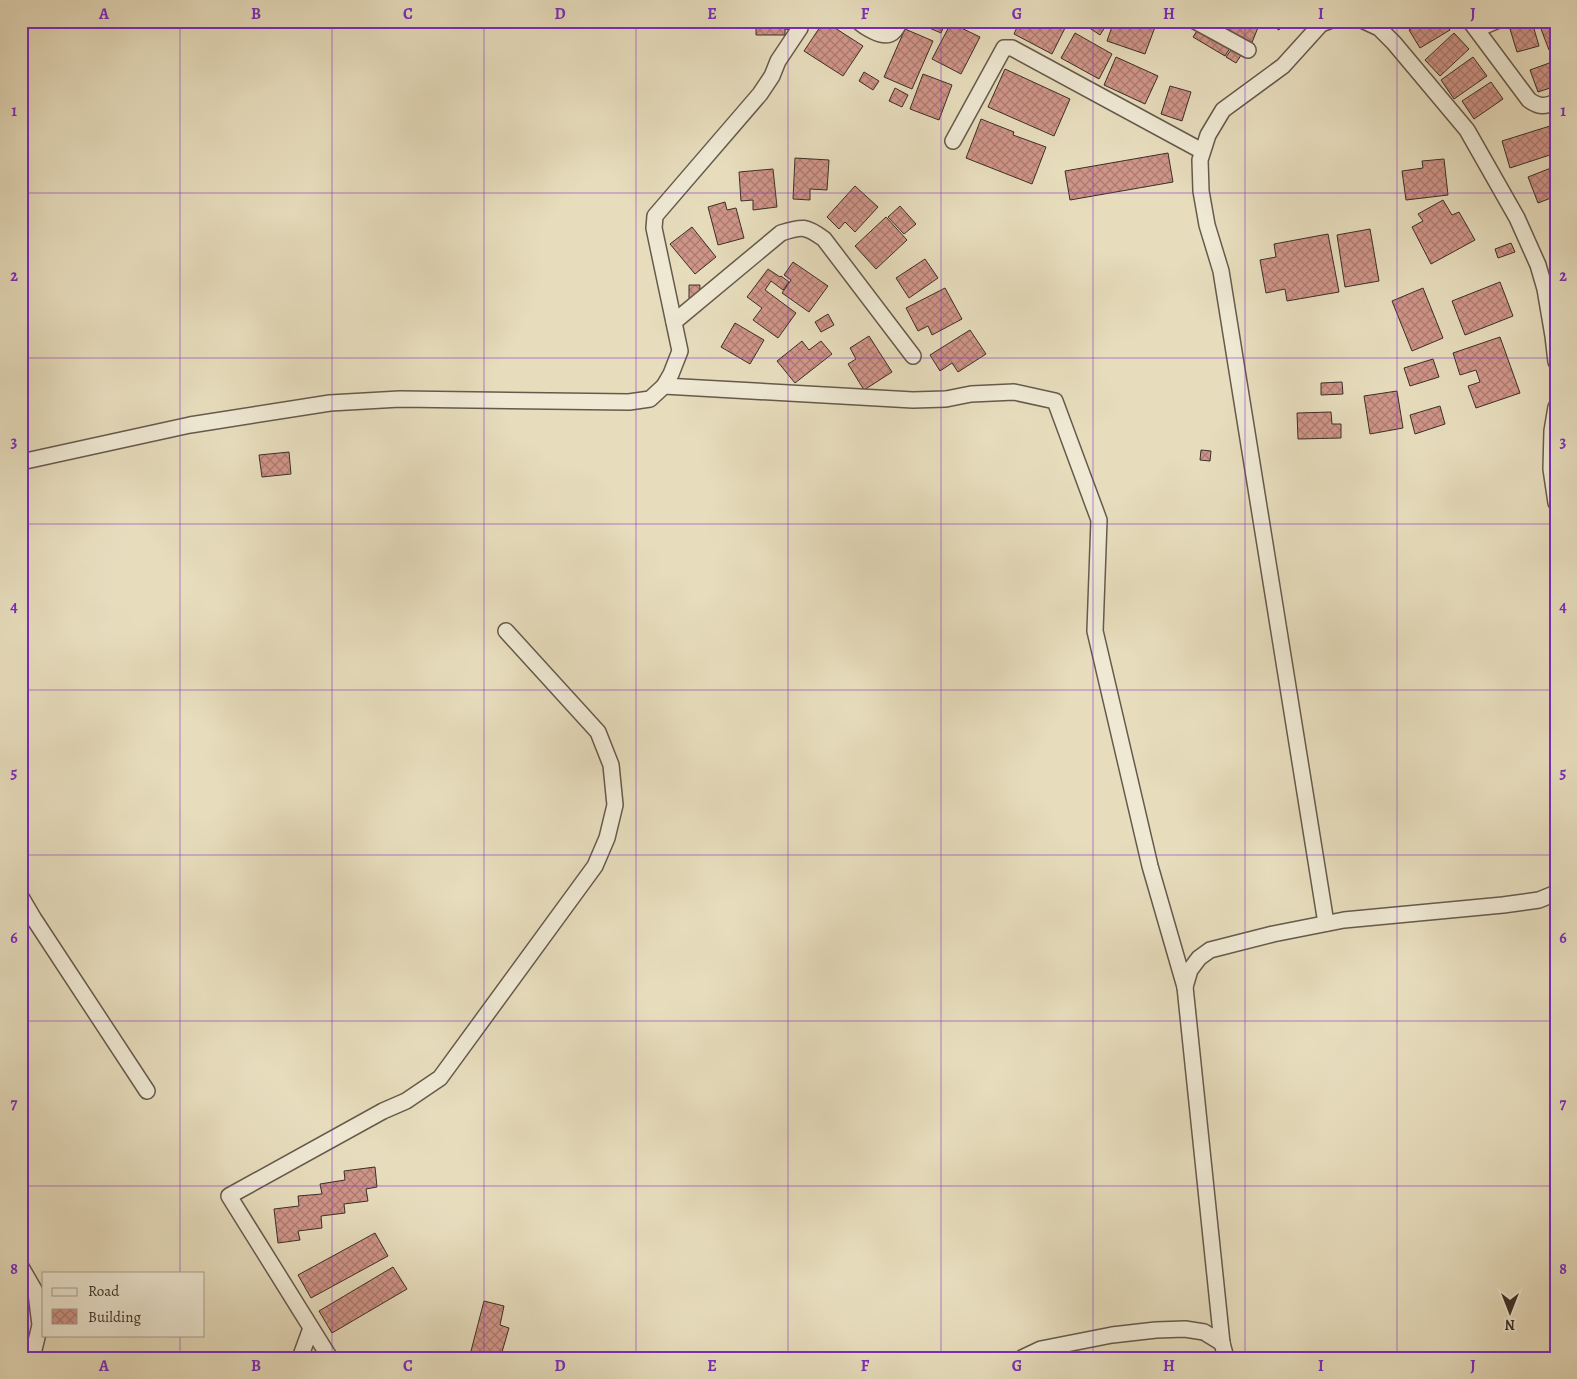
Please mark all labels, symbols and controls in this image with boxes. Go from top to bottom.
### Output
text: A [98,3,110,25]
text: B [251,3,261,25]
text: C [403,3,413,25]
text: D [554,3,566,25]
text: E [707,3,717,25]
text: F [861,3,870,25]
text: G [1012,3,1022,25]
text: H [1163,3,1175,25]
text: I [1318,3,1324,25]
text: J [1470,3,1476,25]
text: 1 [11,100,17,122]
text: 1 [1560,100,1566,122]
text: 2 [10,265,18,287]
text: 2 [1559,265,1567,287]
text: 3 [11,431,18,453]
text: 3 [1560,431,1567,453]
text: 4 [10,596,18,618]
text: 4 [1559,596,1567,618]
text: 5 [11,762,18,784]
text: 5 [1560,762,1567,784]
text: 6 [10,927,18,949]
text: 6 [1559,927,1567,949]
text: 7 [11,1093,18,1115]
text: 7 [1560,1093,1567,1115]
text: 8 [10,1258,18,1280]
text: 8 [1559,1258,1567,1280]
legend [42,1272,205,1336]
text: Road [88,1281,120,1301]
north arrow [1484,1286,1534,1336]
text: Building [88,1307,141,1327]
text: N [1505,1315,1515,1334]
text: A [98,1355,110,1377]
text: B [251,1355,261,1377]
text: C [403,1355,413,1377]
text: D [554,1355,566,1377]
text: E [707,1355,717,1377]
text: F [861,1355,870,1377]
text: G [1012,1355,1022,1377]
text: H [1163,1355,1175,1377]
text: I [1318,1355,1324,1377]
text: J [1470,1355,1476,1377]

